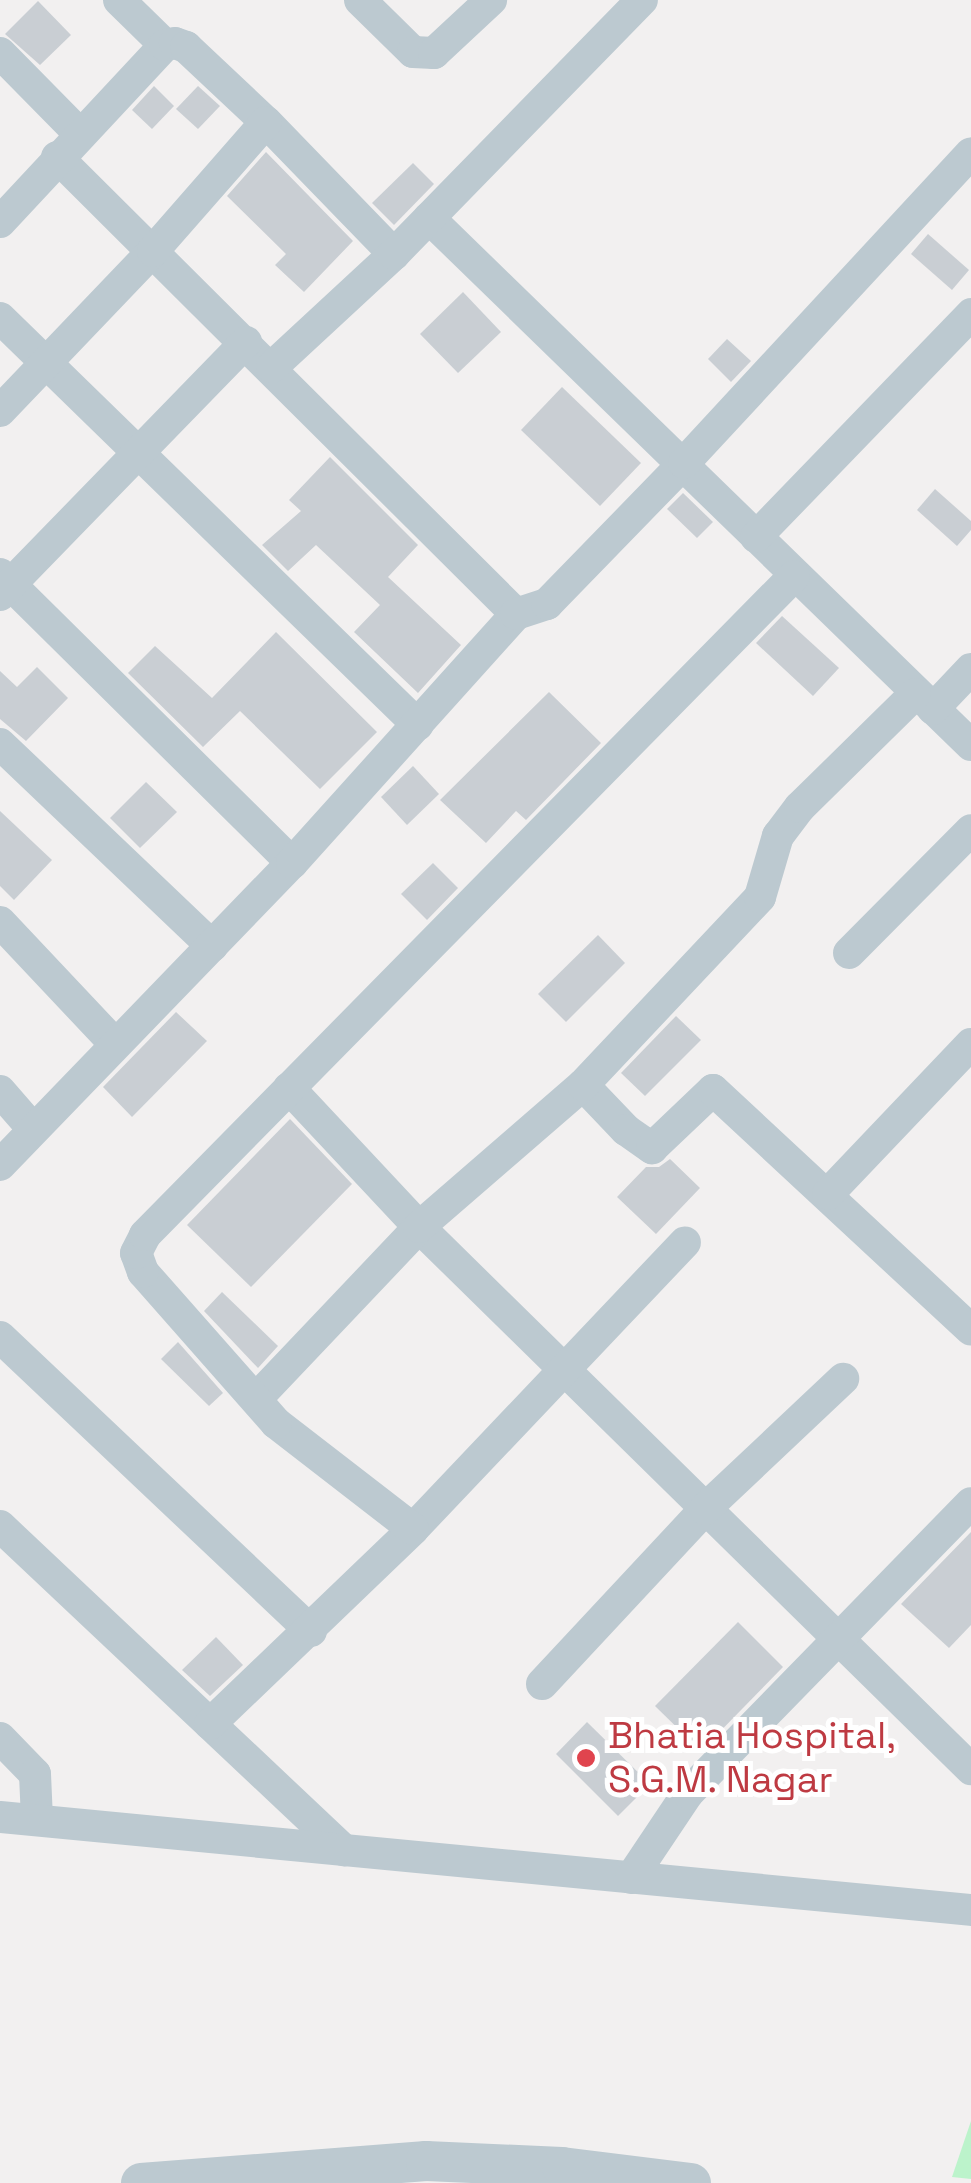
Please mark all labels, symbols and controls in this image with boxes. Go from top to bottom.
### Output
place label: Bhatia Hospital, S.G.M. Nagar [608,1713,896,1802]
marker: Bhatia Hospital, S.G.M. Nagar [573,1745,599,1771]

